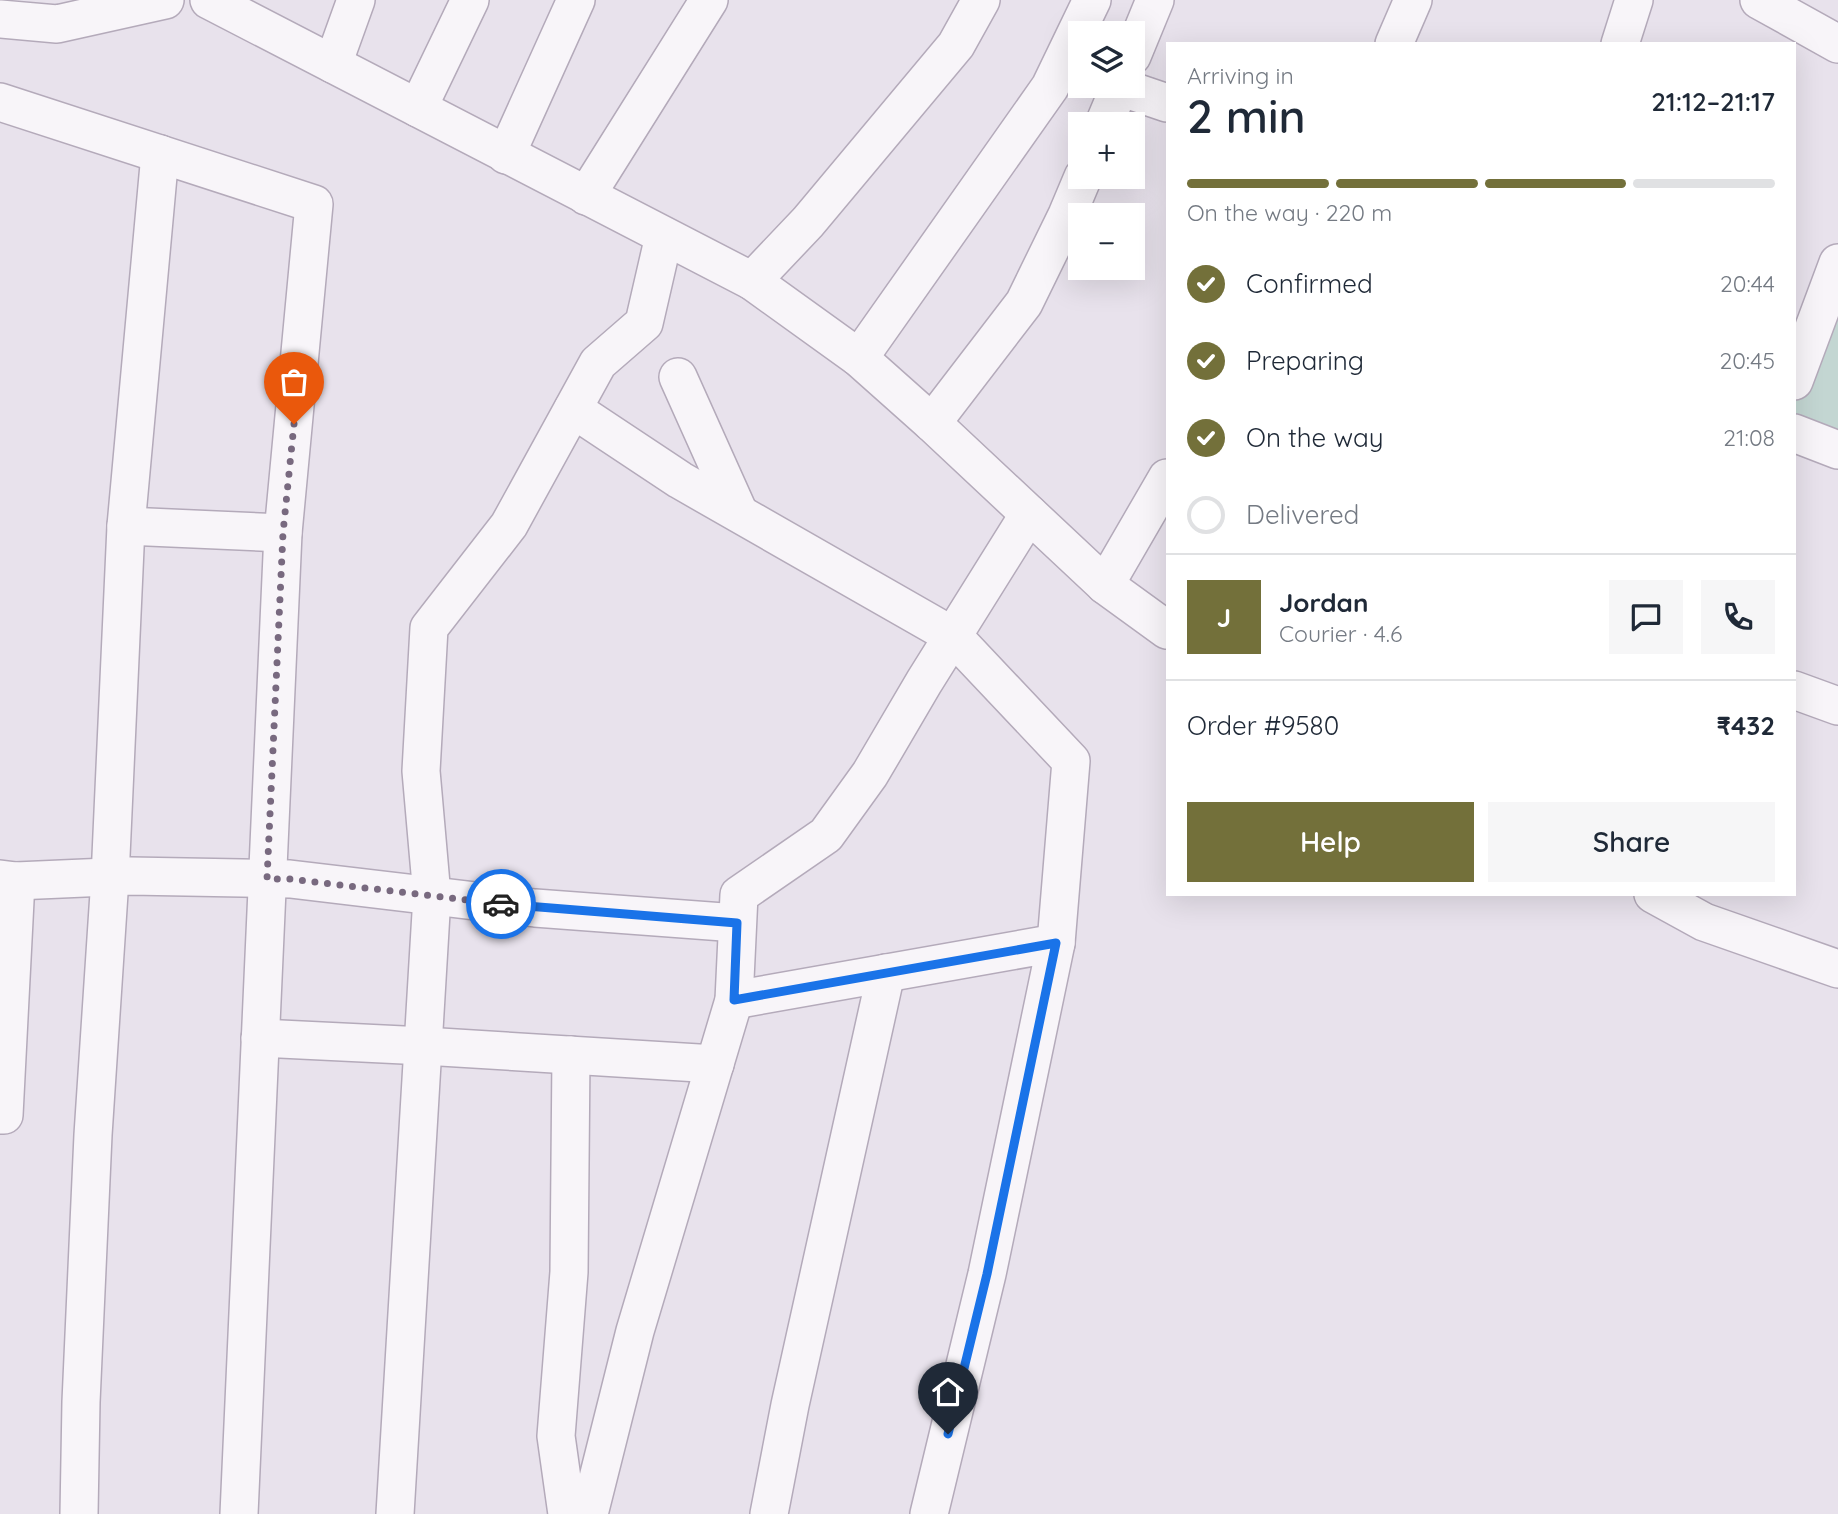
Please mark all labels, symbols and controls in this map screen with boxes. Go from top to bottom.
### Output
map controls [1068,21,1145,280]
button: layers [1068,21,1145,98]
text: Arriving in [1187,61,1294,90]
text: 21:12–21:17 [1651,85,1775,118]
text: 2 min [1187,87,1306,145]
button: + [1068,112,1145,189]
text: On the way · 220 m [1187,198,1392,227]
button: − [1068,203,1145,280]
icon: check [1187,265,1225,303]
text: Confirmed [1246,267,1373,300]
text: 20:44 [1720,269,1775,298]
icon: check [1187,342,1225,380]
text: Preparing [1246,344,1364,377]
text: 20:45 [1719,346,1775,375]
pin [264,352,324,424]
icon: bag [275,363,313,401]
icon: check [1187,419,1225,457]
text: On the way [1246,421,1384,454]
text: 21:08 [1723,423,1775,452]
text: Delivered [1246,498,1359,531]
button: chat [1609,580,1683,654]
button: phone [1701,580,1775,654]
text: Jordan [1279,586,1368,619]
text: J [1217,601,1231,634]
text: Courier · 4.6 [1279,619,1402,648]
text: Order #9580 [1187,709,1339,742]
text: ₹432 [1717,709,1775,742]
button: Help [1187,802,1474,882]
button: Share [1488,802,1775,882]
courier [466,869,536,939]
icon: car [482,885,520,923]
pin [918,1362,978,1434]
icon: home [929,1373,967,1411]

